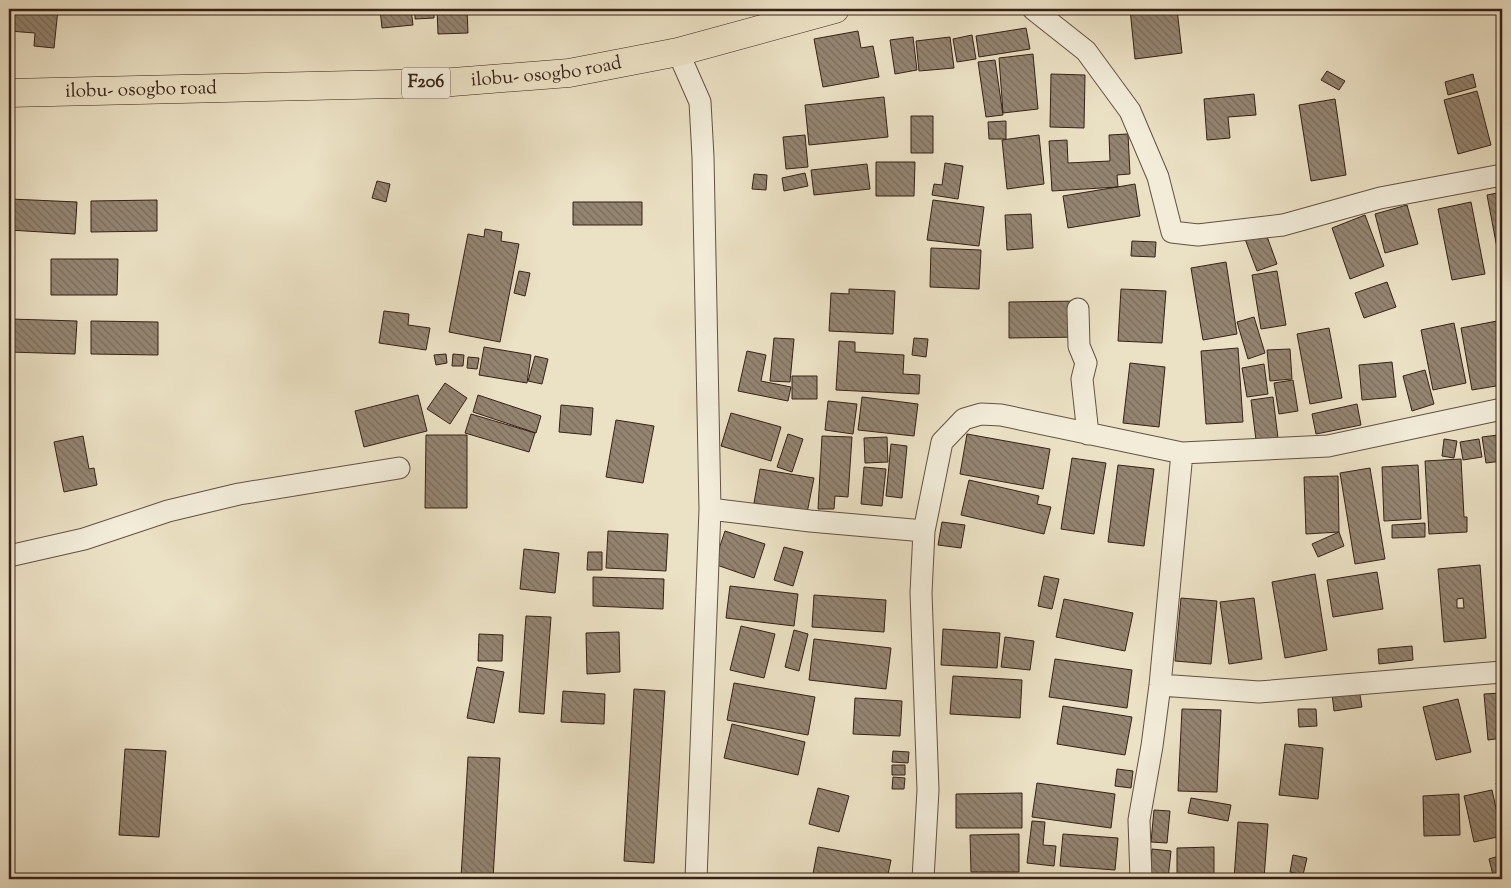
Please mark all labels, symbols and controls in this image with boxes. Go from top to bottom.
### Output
street label: ilobu- osogbo road [470,50,624,94]
road number: F206 [402,68,450,99]
street label: ilobu- osogbo road [65,75,217,105]

